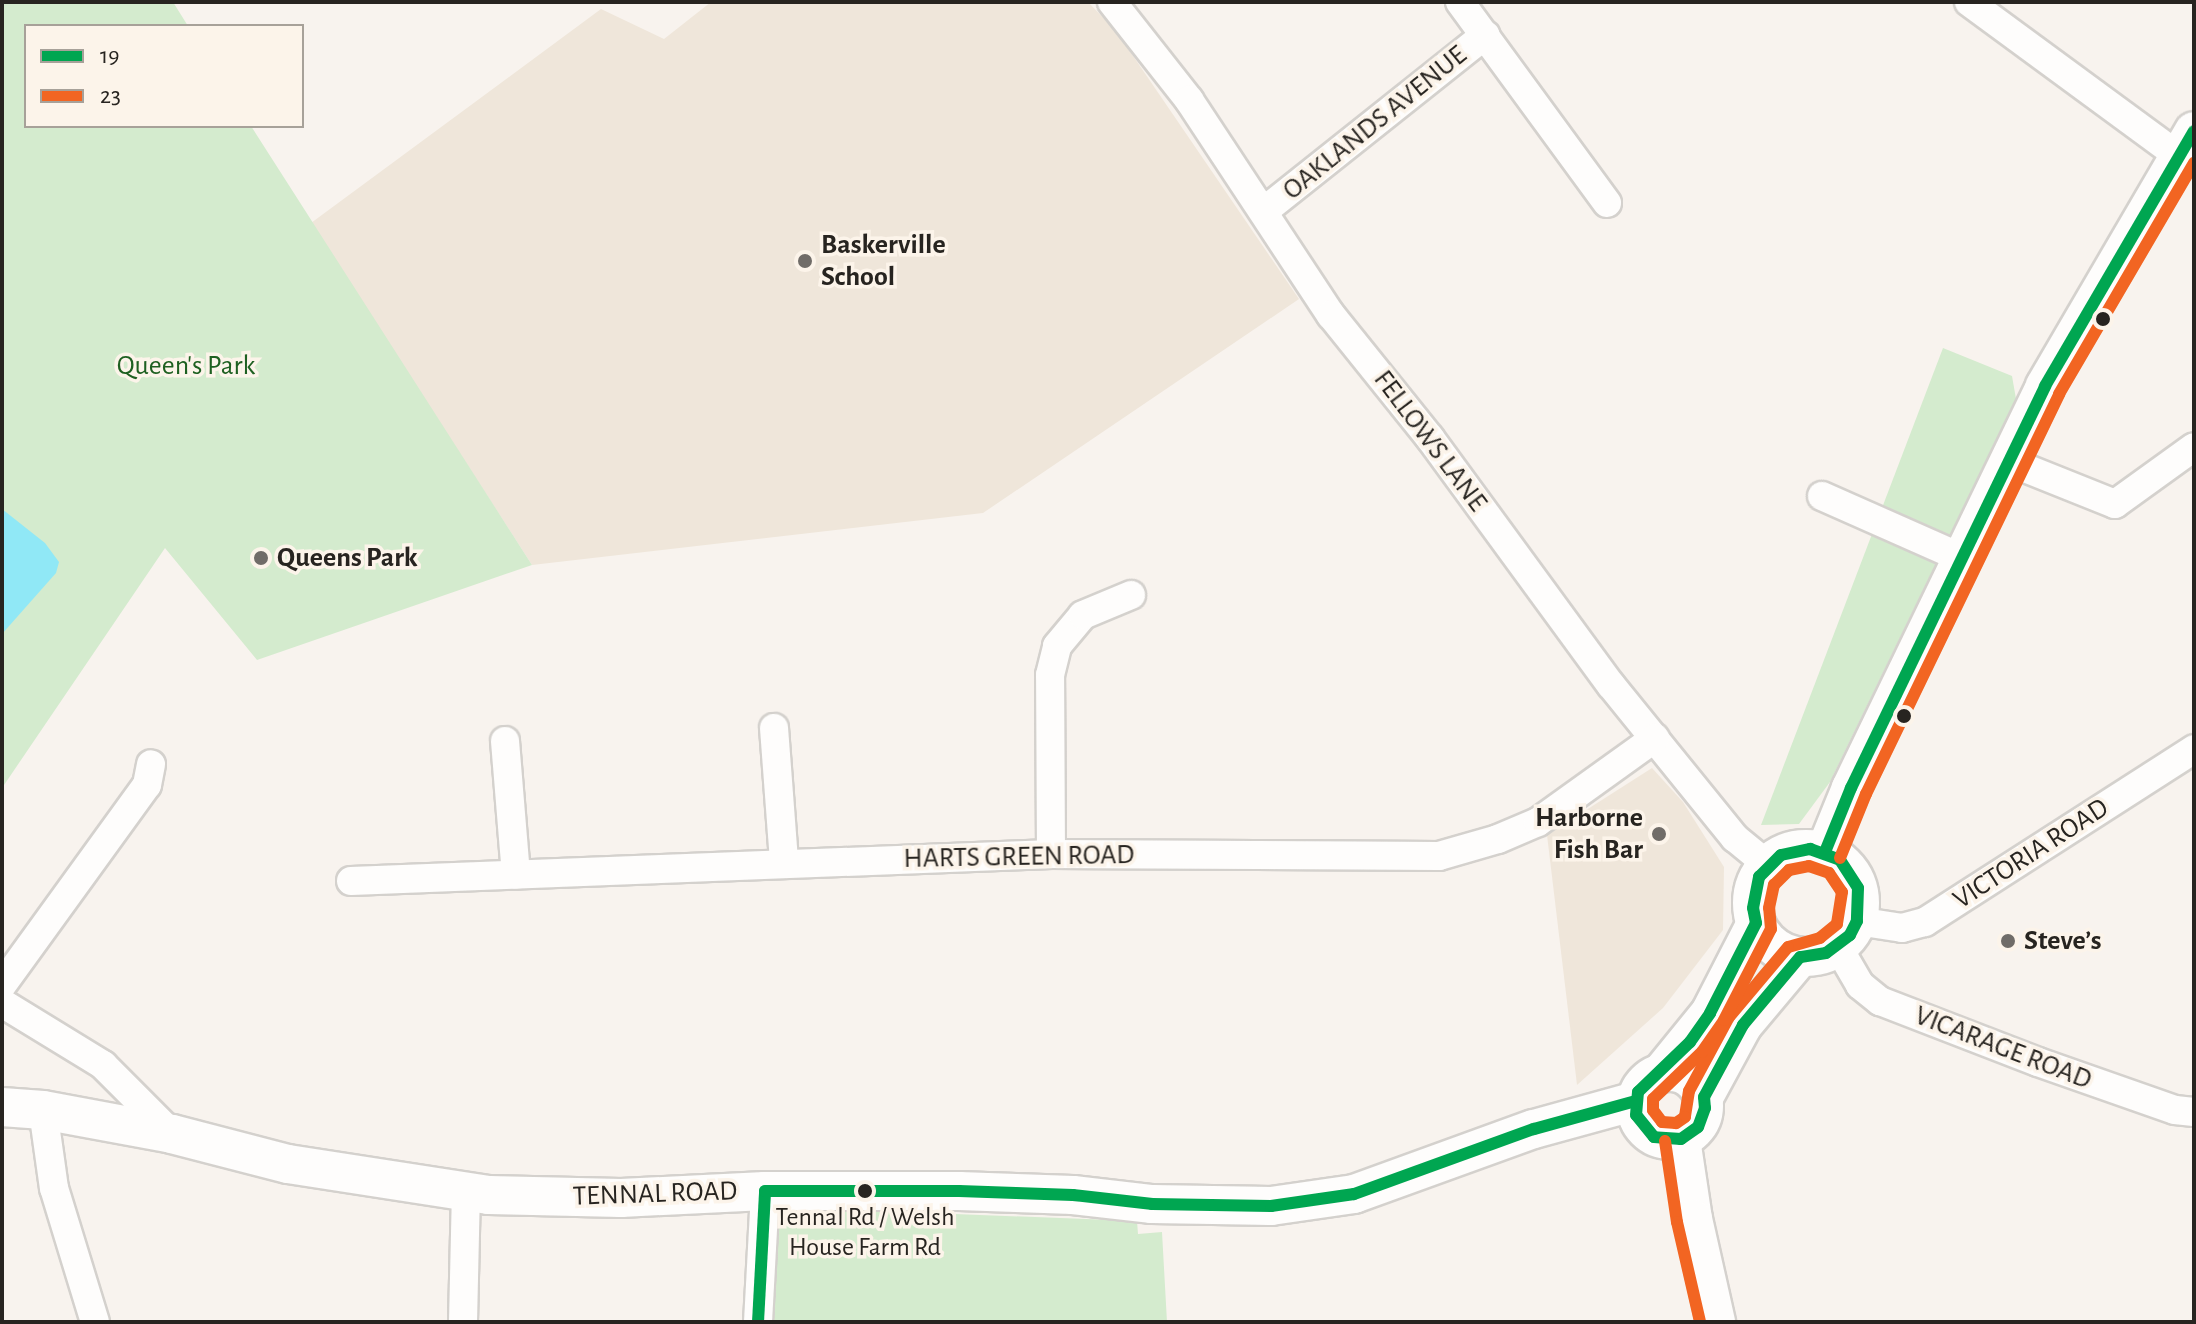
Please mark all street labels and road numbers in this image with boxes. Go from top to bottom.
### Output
street label: OAKLANDS AVENUE [1276,39,1474,207]
street label: FELLOWS LANE [1366,364,1494,518]
street label: VICTORIA ROAD [1947,791,2115,917]
street label: HARTS GREEN ROAD [903,838,1135,876]
street label: VICARAGE ROAD [1910,999,2096,1097]
street label: TENNAL ROAD [572,1174,738,1214]

